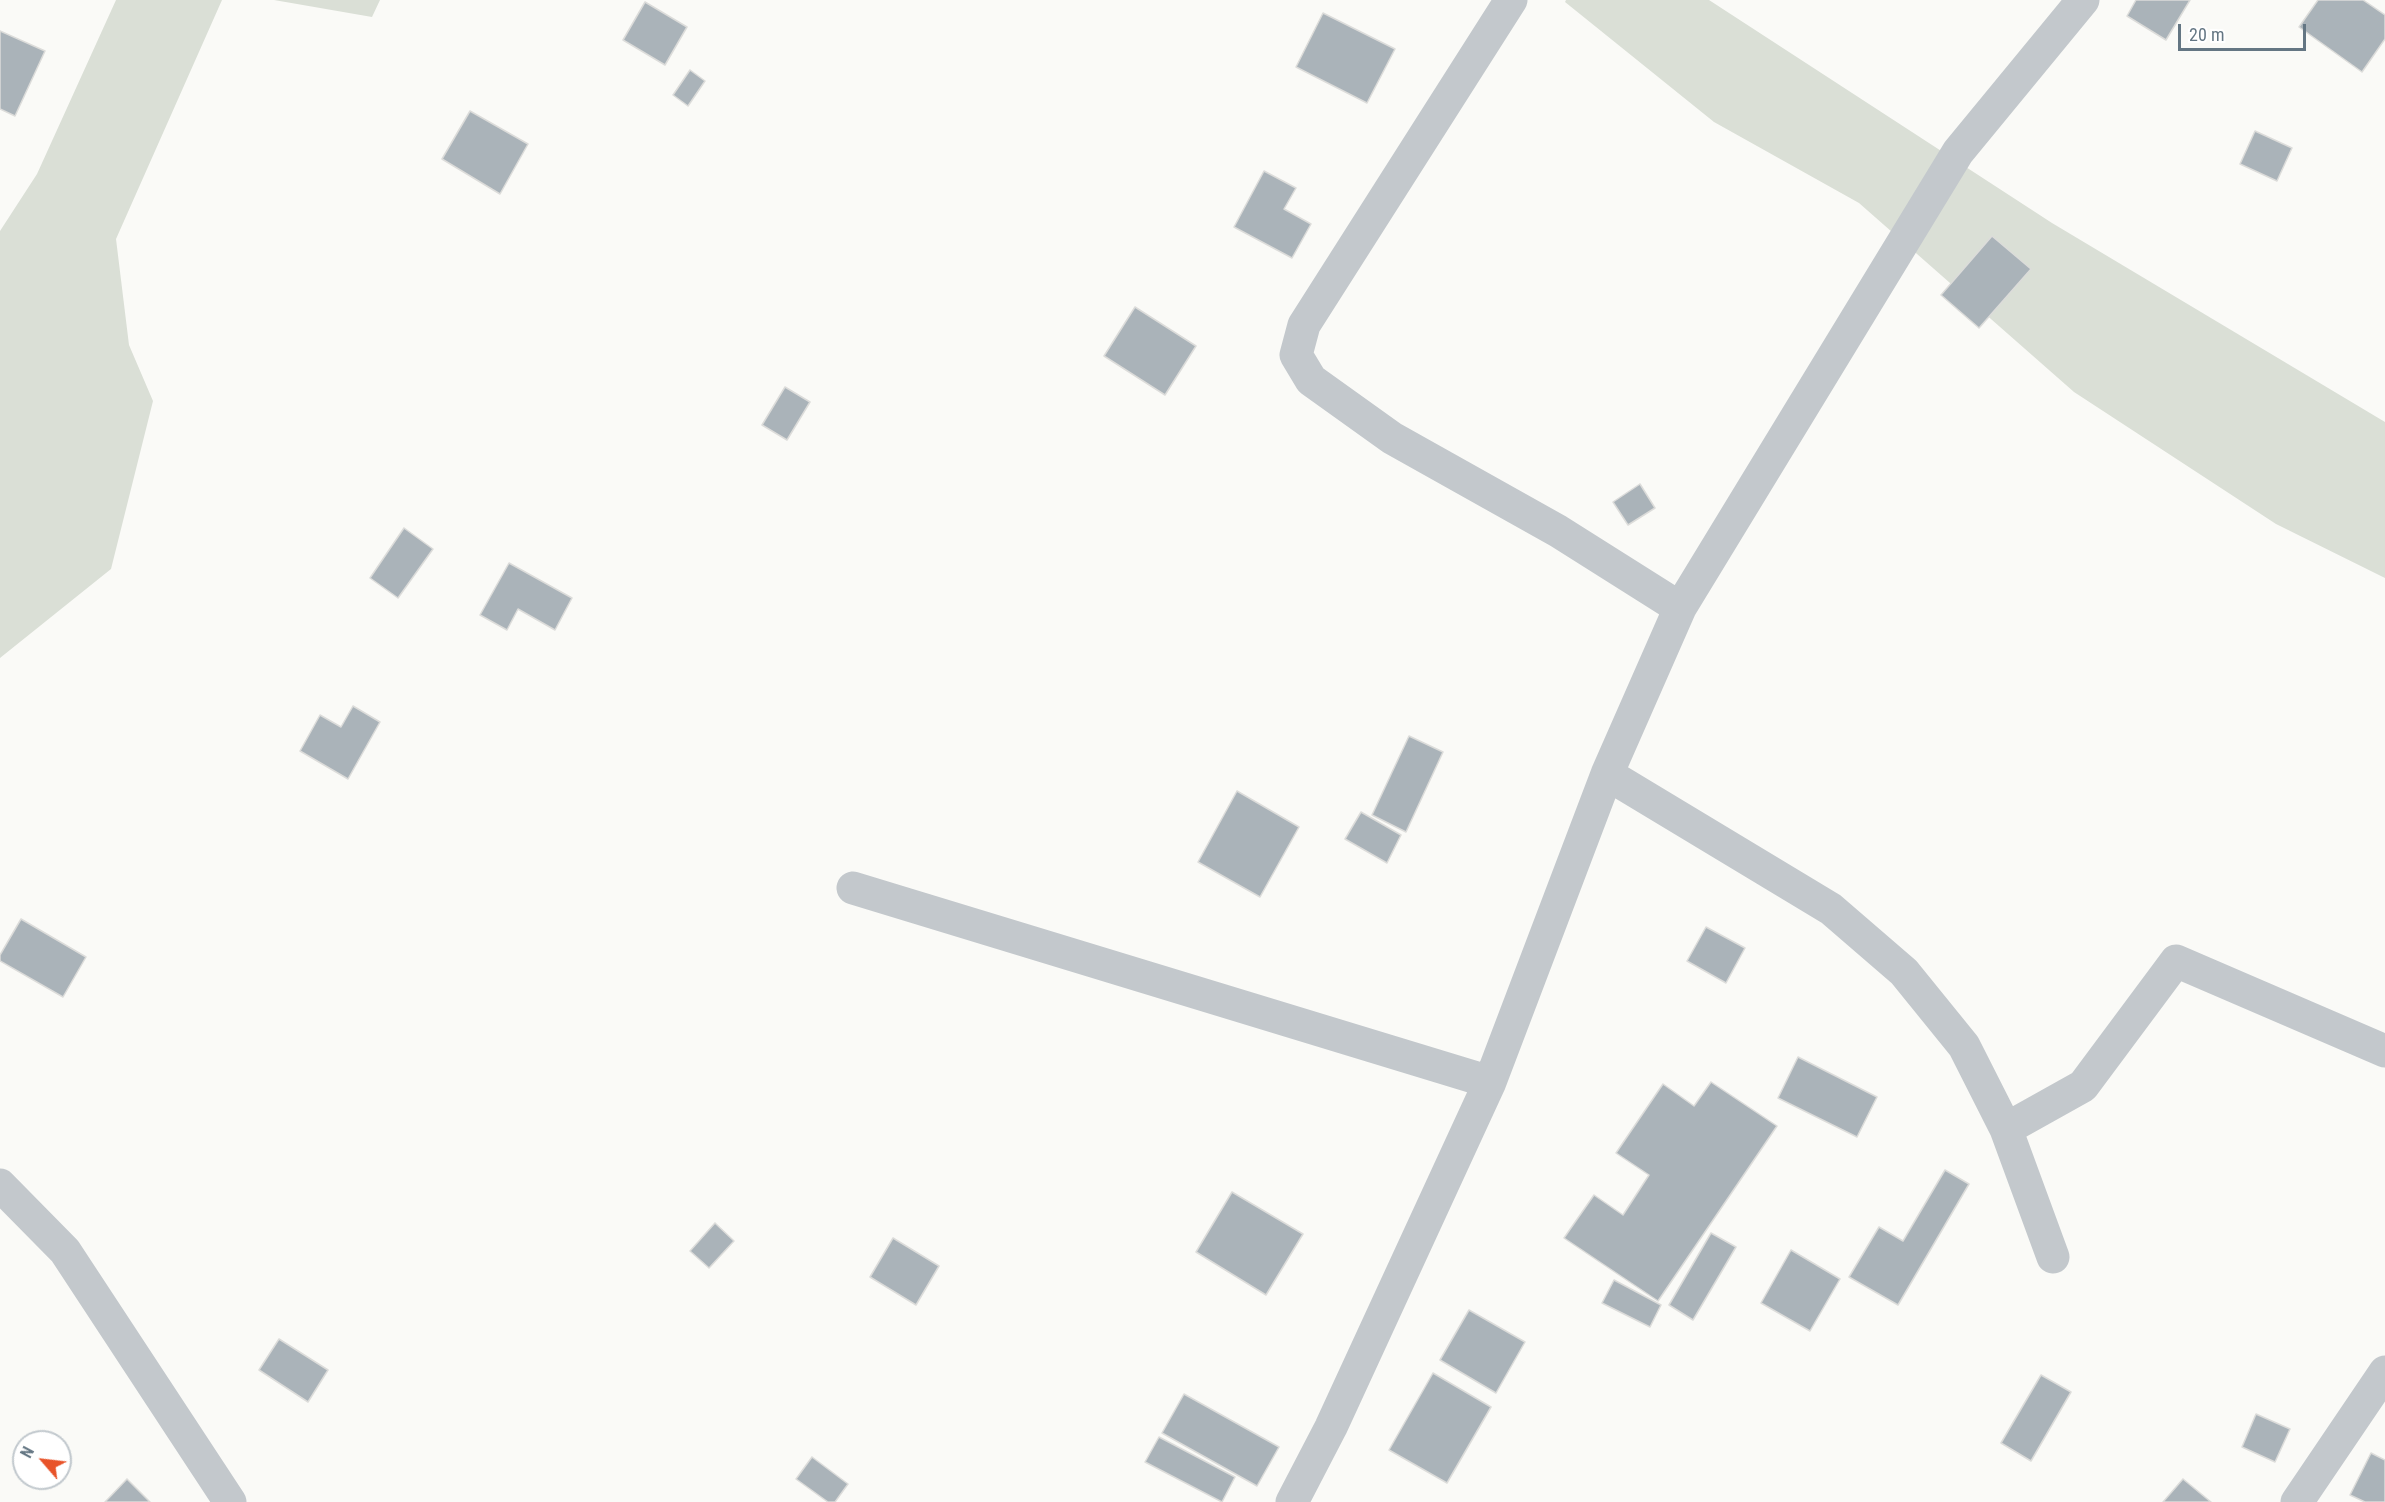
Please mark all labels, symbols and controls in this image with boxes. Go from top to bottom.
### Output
scale bar [2181,12,2308,50]
text: 20 m [2189,24,2224,45]
north arrow [12,1430,72,1490]
text: N [17,1443,38,1461]

